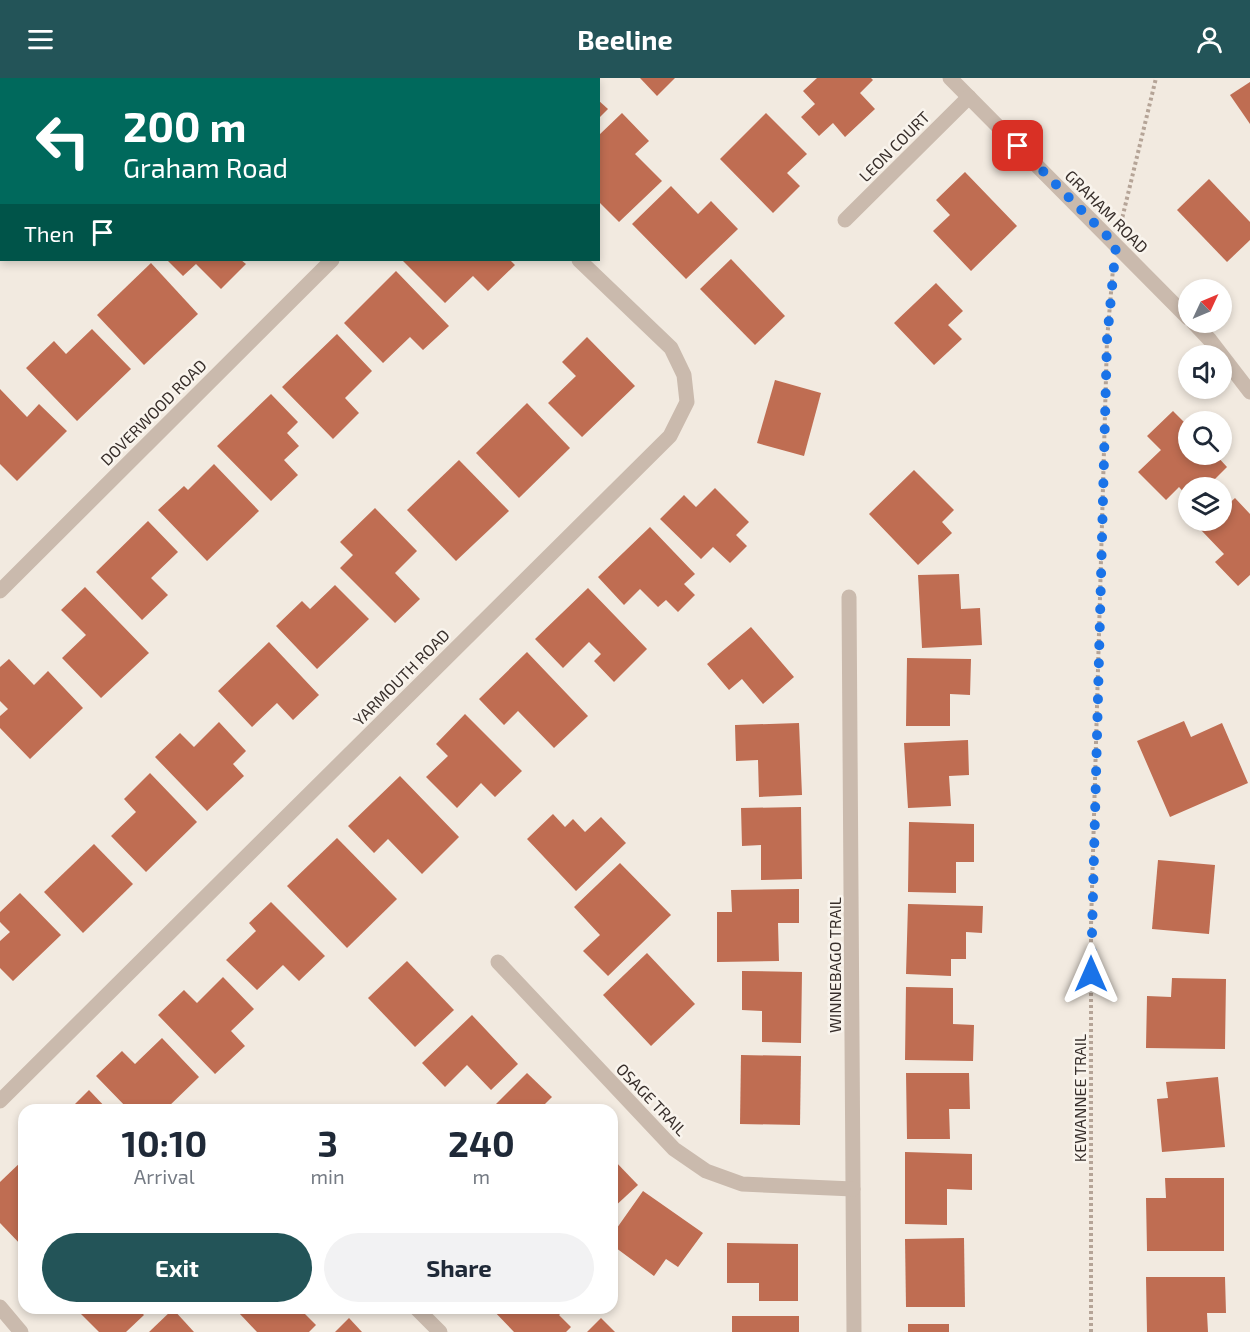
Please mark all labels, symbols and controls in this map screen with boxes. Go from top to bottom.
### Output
icon: menu [24,23,57,56]
text: Beeline [577,23,673,55]
icon: person [1193,23,1226,56]
text: 200 m [123,100,246,150]
icon: left [24,102,102,180]
street label: LEON COURT [855,107,933,185]
pin [992,120,1043,171]
icon: arrive [1001,129,1034,162]
text: Graham Road [123,151,288,183]
street label: GRAHAM ROAD [1062,166,1152,256]
icon: arrive [86,216,119,249]
text: Then [24,220,74,246]
north arrow [1178,279,1232,333]
map controls [1178,279,1232,531]
button: sound [1178,345,1232,399]
street label: DOVERWOOD ROAD [96,355,210,469]
button: search [1178,411,1232,465]
button: layers [1178,477,1232,531]
street label: YARMOUTH ROAD [349,625,453,729]
street label: WINNEBAGO TRAIL [825,897,844,1033]
position arrow [1059,942,1123,1006]
street label: KEWANNEE TRAIL [1070,1034,1089,1162]
street label: OSAGE TRAIL [613,1059,691,1139]
text: 10:10 [121,1121,207,1164]
text: 3 [317,1121,338,1164]
text: 240 [448,1121,515,1164]
text: Arrival [134,1164,195,1188]
text: min [311,1164,345,1188]
text: m [473,1164,490,1188]
button: Exit [42,1233,312,1302]
button: Share [324,1233,594,1302]

